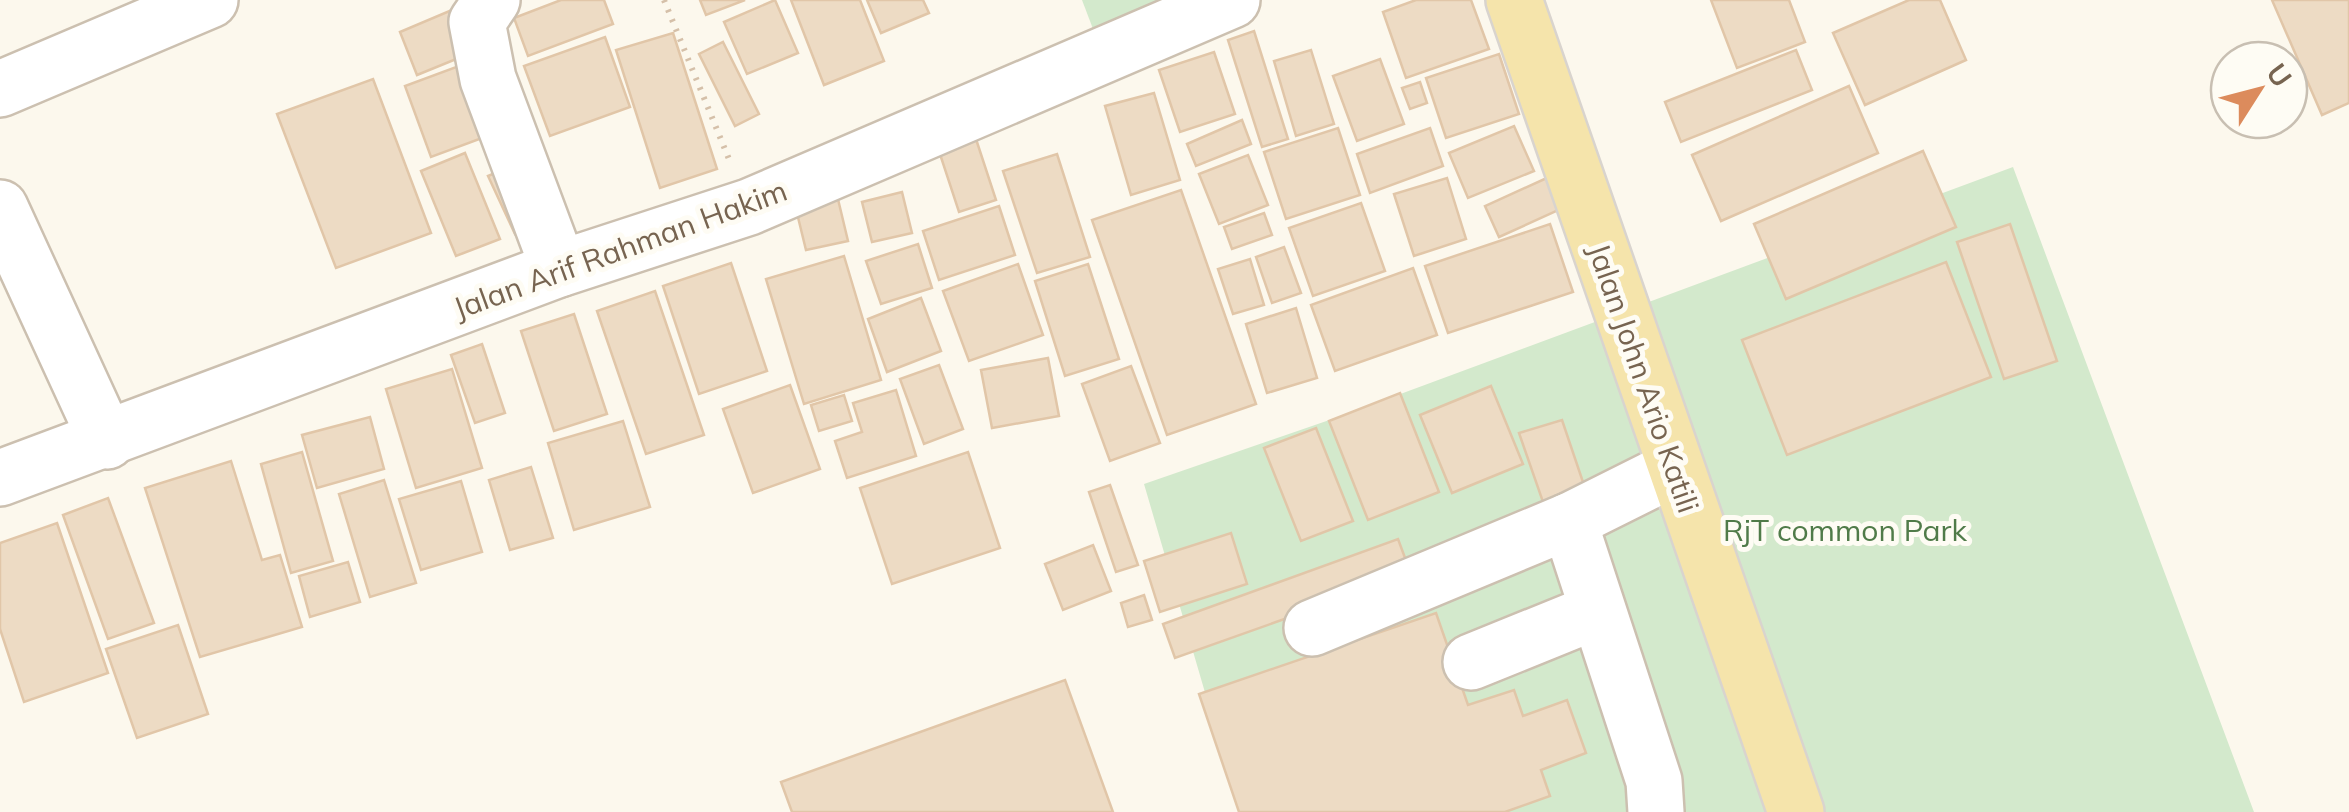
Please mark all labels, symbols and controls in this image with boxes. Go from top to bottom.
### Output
north arrow [2209,40,2309,140]
text: U [2259,56,2300,94]
street label: Jalan Arif Rahman Hakim [448,171,792,327]
street label: Jalan John Ario Katili [1580,238,1708,518]
park label: RjT common Park [1723,511,1967,549]

